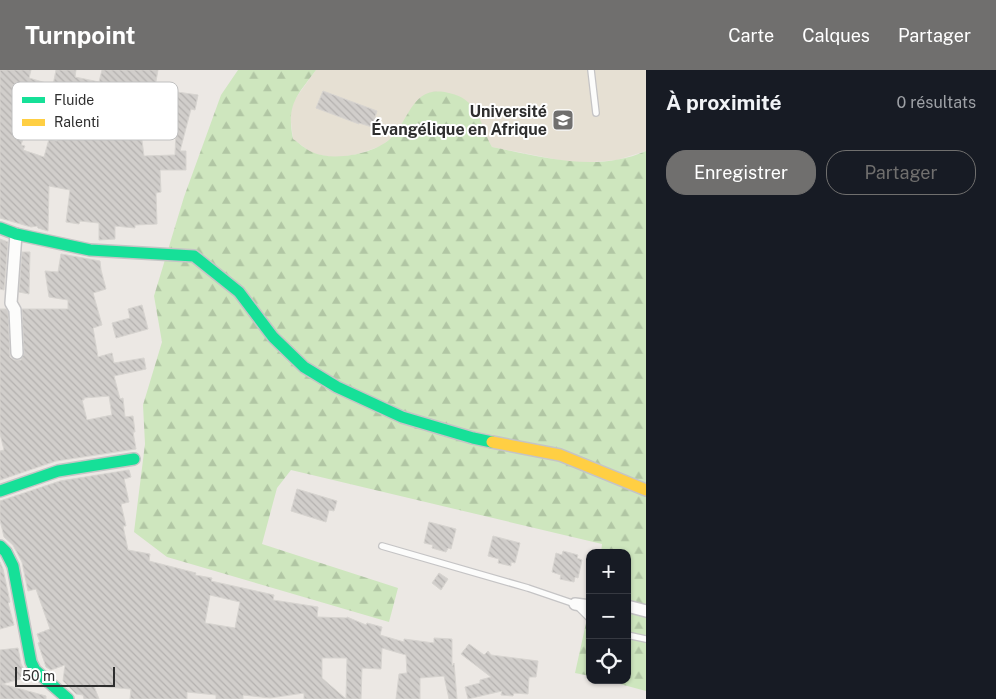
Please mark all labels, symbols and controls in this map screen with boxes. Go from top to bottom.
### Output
text: Turnpoint [25,21,135,49]
text: Carte [728,25,774,46]
text: Calques [802,25,870,46]
text: Partager [898,25,971,46]
legend [12,82,178,140]
text: À proximité [666,90,782,115]
text: Fluide [54,92,94,108]
text: 0 résultats [896,93,976,112]
place label: Université Évangélique en Afrique [371,102,547,139]
school or university icon: Université Évangélique en Afrique [551,108,575,132]
text: Ralenti [54,114,100,130]
button: Enregistrer [666,150,816,195]
button: Partager [826,150,976,195]
map controls [586,549,631,684]
button: + [586,549,631,594]
button: − [586,594,631,639]
button: locate [586,639,631,684]
scale bar [15,664,115,687]
text: 50 m [22,668,55,684]

